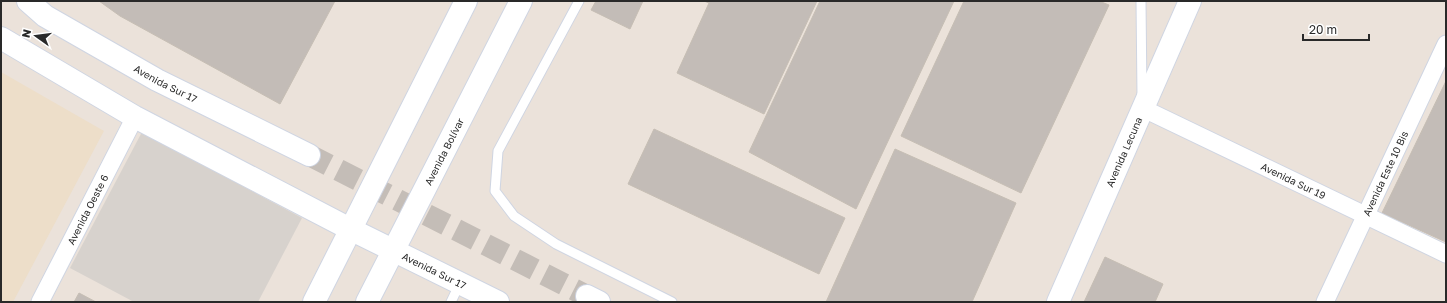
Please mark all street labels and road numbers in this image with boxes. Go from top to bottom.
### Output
street label: Avenida Sur 17 [132,62,199,105]
street label: Avenida Lecuna [1103,115,1144,189]
street label: Avenida Bolívar [422,116,466,187]
street label: Avenida Este 10 Bis [1360,129,1410,218]
street label: Avenida Sur 19 [1259,160,1328,201]
street label: Avenida Oeste 6 [64,172,111,247]
street label: Avenida Sur 17 [400,250,468,291]

